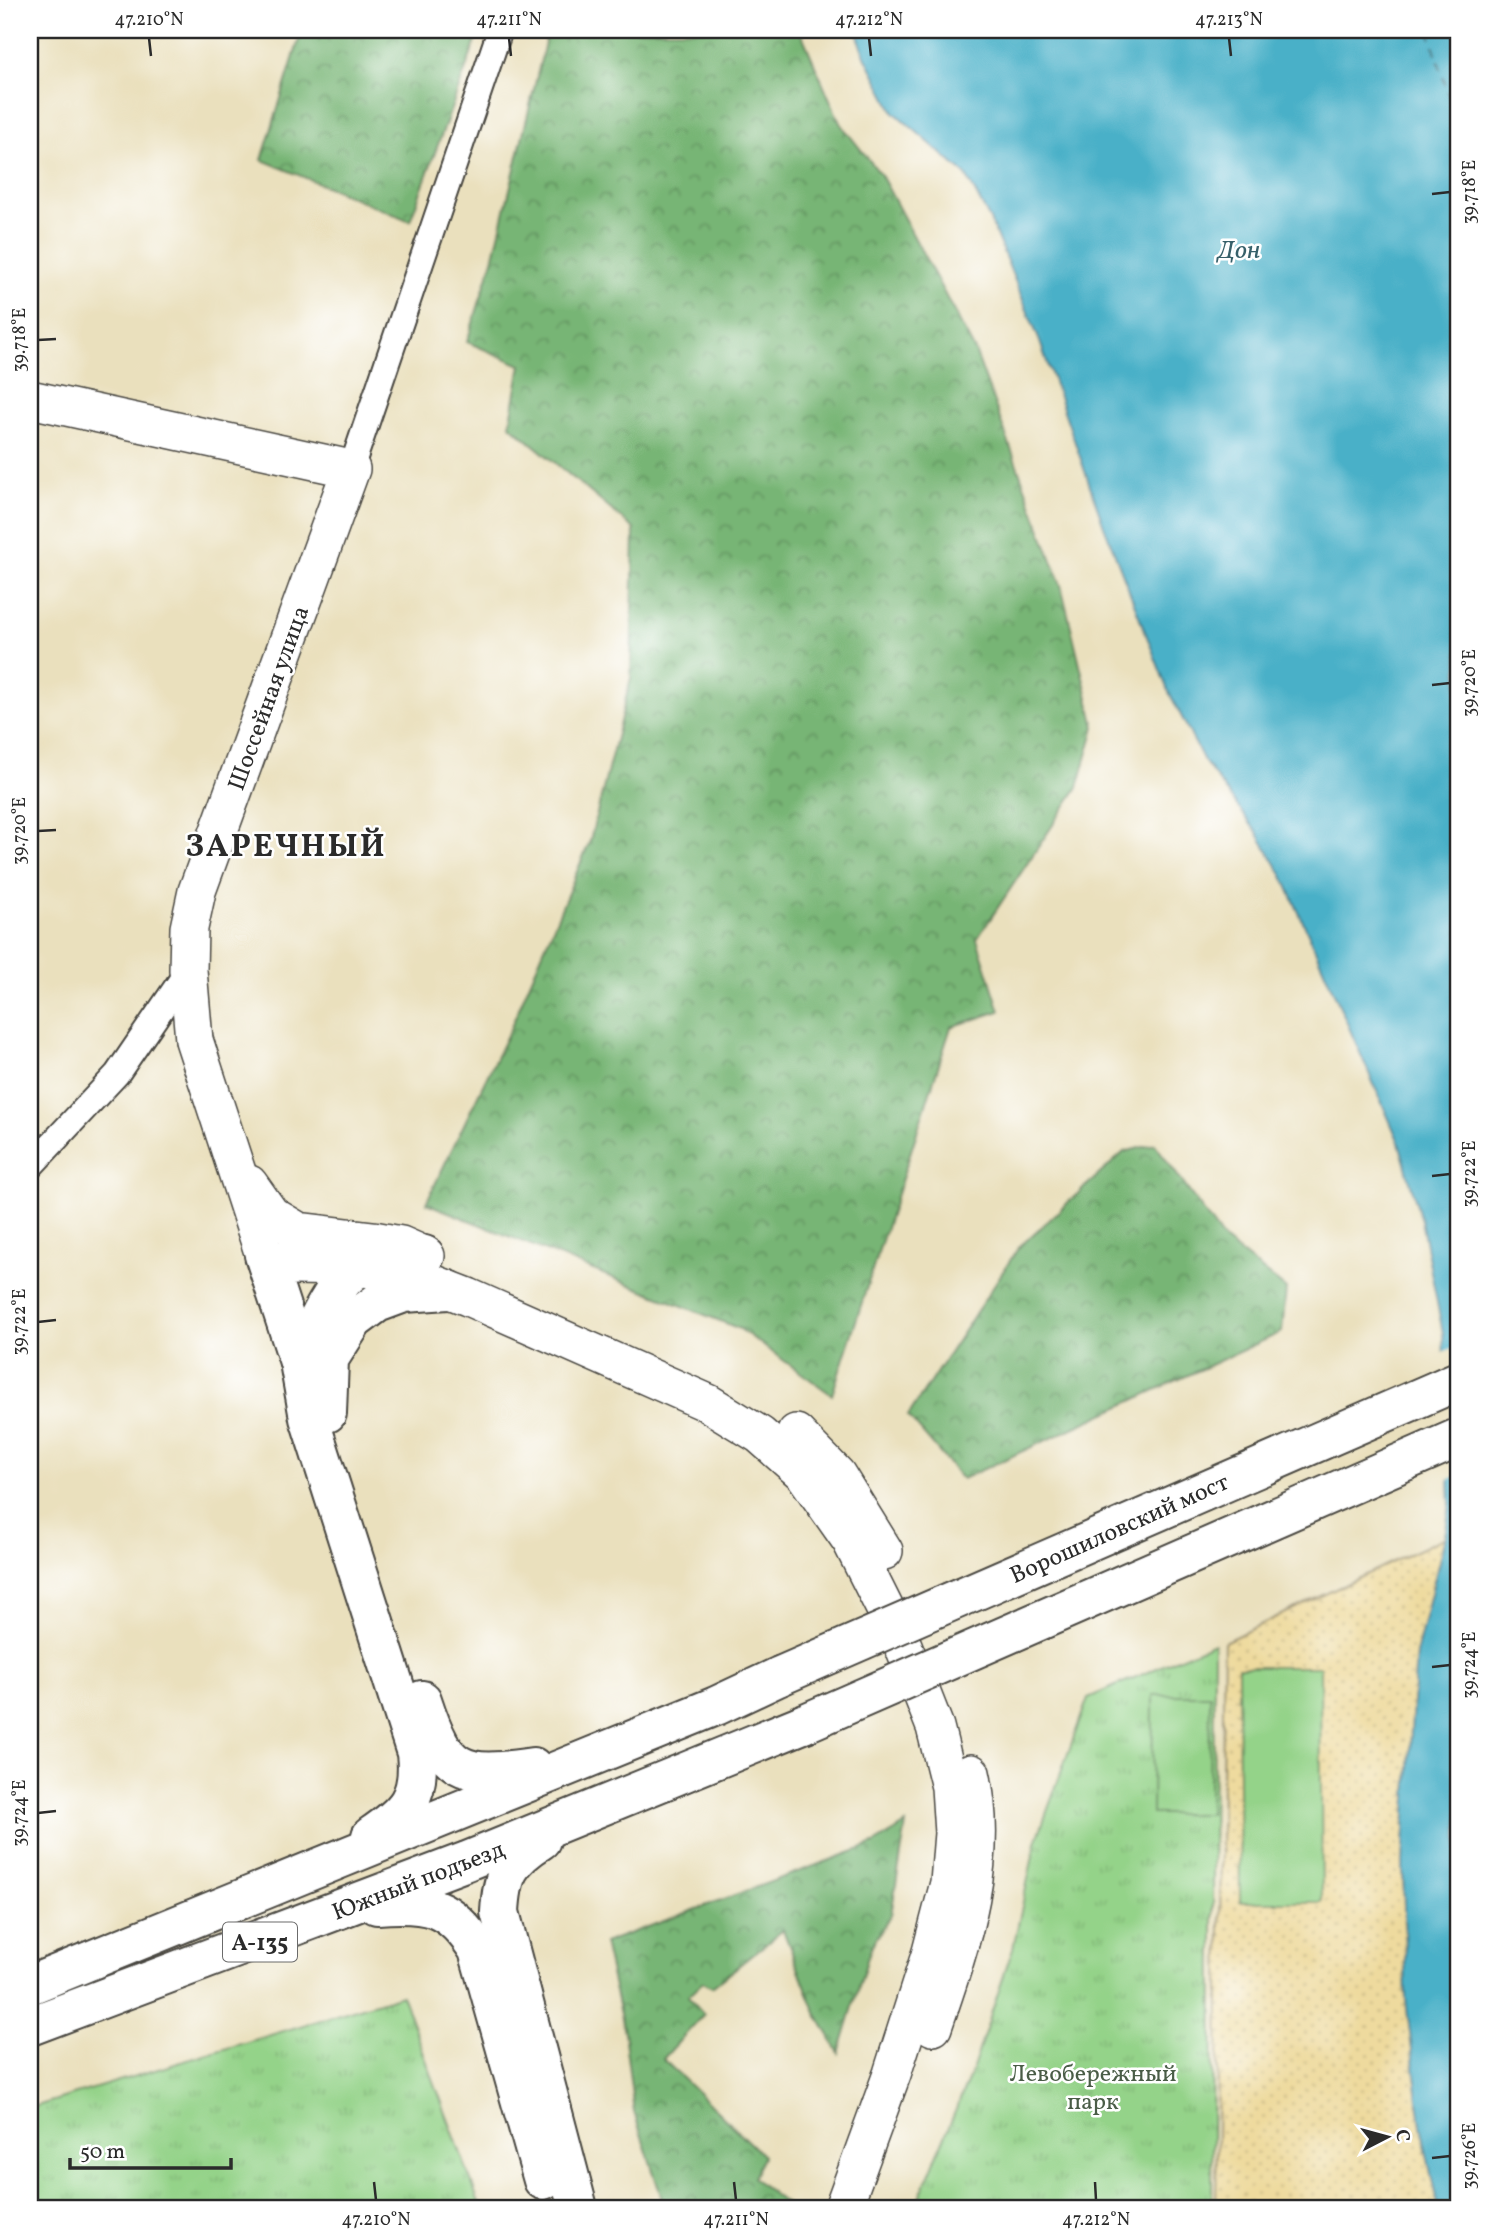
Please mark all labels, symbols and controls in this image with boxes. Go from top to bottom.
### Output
text: 47.210°N [114,8,184,33]
text: 47.211°N [476,8,542,33]
text: 47.212°N [835,8,903,33]
text: 47.213°N [1195,8,1263,33]
text: 39.718°E [1458,160,1483,224]
water label: Дон [1216,233,1260,269]
text: 39.718°E [8,308,33,372]
street label: Шоссейная улица [221,602,319,796]
text: 39.720°E [1458,649,1483,717]
text: 39.720°E [8,797,33,865]
district label: ЗАРЕЧНЫЙ [185,826,387,870]
text: 39.722°E [1458,1140,1483,1208]
text: 39.722°E [8,1288,33,1356]
street label: Ворошиловский мост [1005,1466,1235,1593]
text: 39.724°E [1458,1631,1483,1699]
text: 39.724°E [8,1779,33,1847]
street label: Южный подъезд [328,1833,510,1930]
road number: А-135 [223,1923,297,1962]
park label: Левобережный парк [1010,2058,1177,2120]
north arrow [1352,2102,1422,2172]
text: 39.726°E [1458,2122,1483,2189]
scale bar [70,2126,231,2170]
text: С [1388,2128,1415,2143]
text: 50 m [80,2138,125,2167]
text: 47.210°N [341,2208,411,2233]
text: 47.211°N [703,2208,769,2233]
text: 47.212°N [1062,2208,1130,2233]

